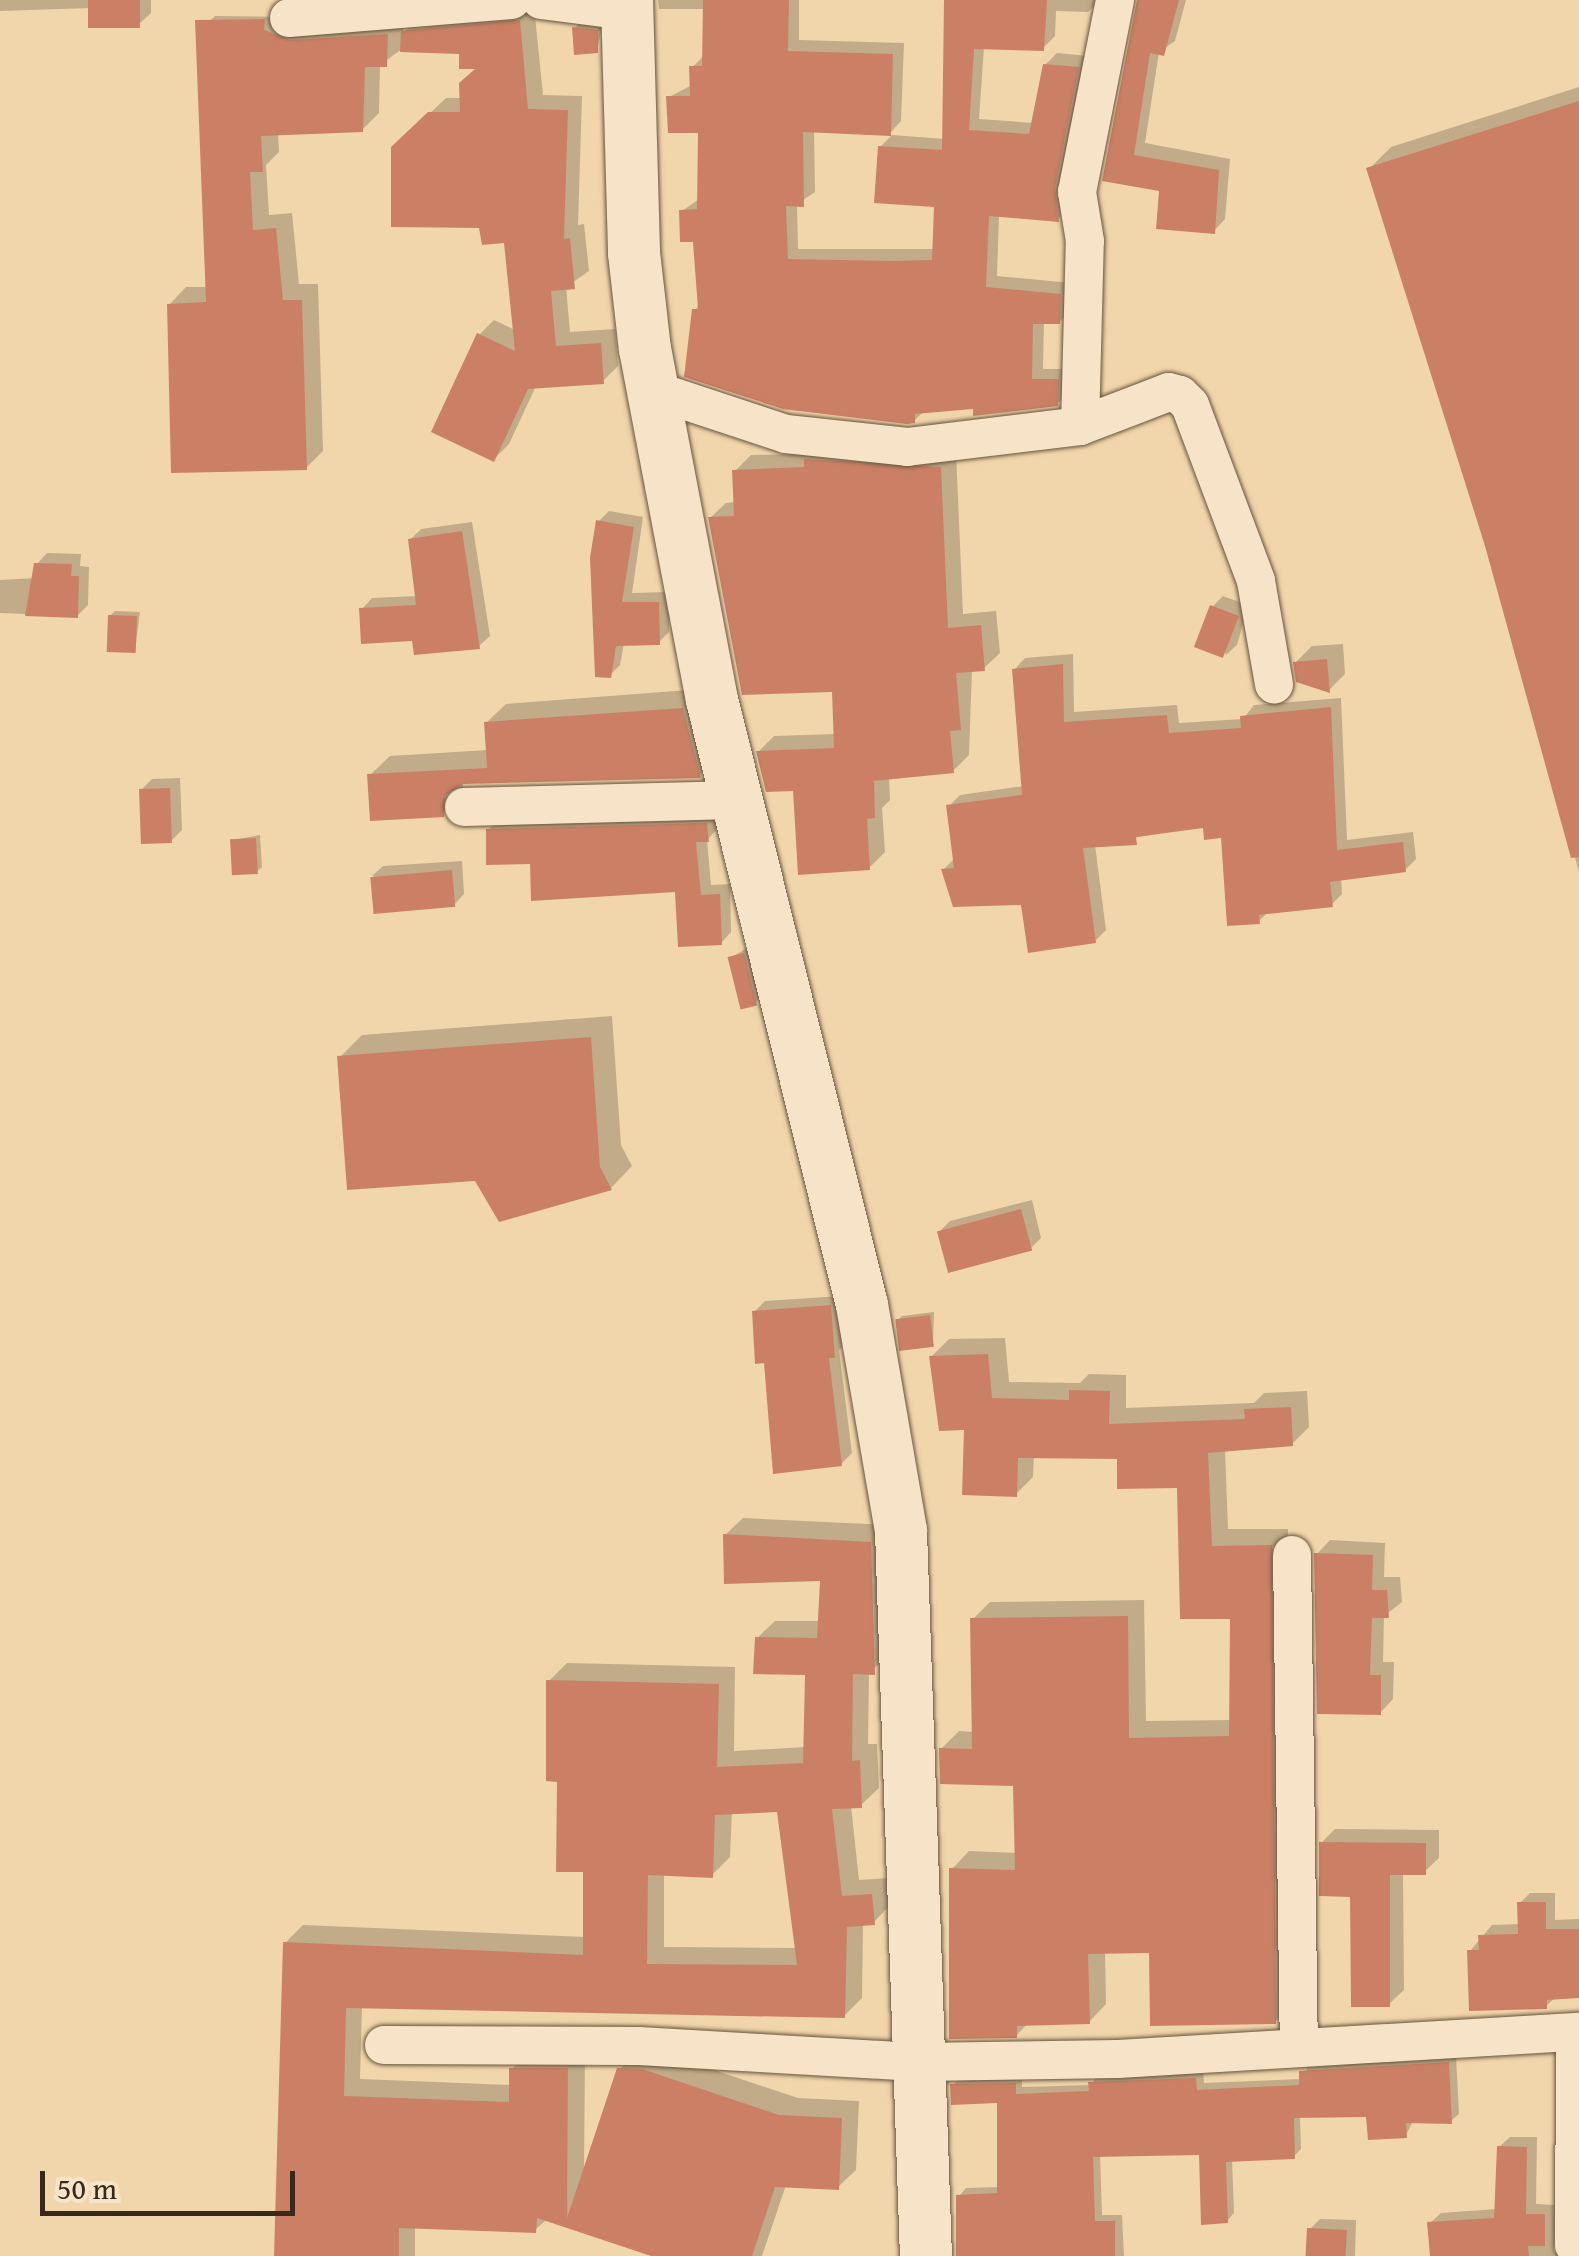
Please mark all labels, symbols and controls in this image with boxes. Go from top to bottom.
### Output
scale bar [45,2151,300,2213]
text: 50 m [57,2166,117,2210]

